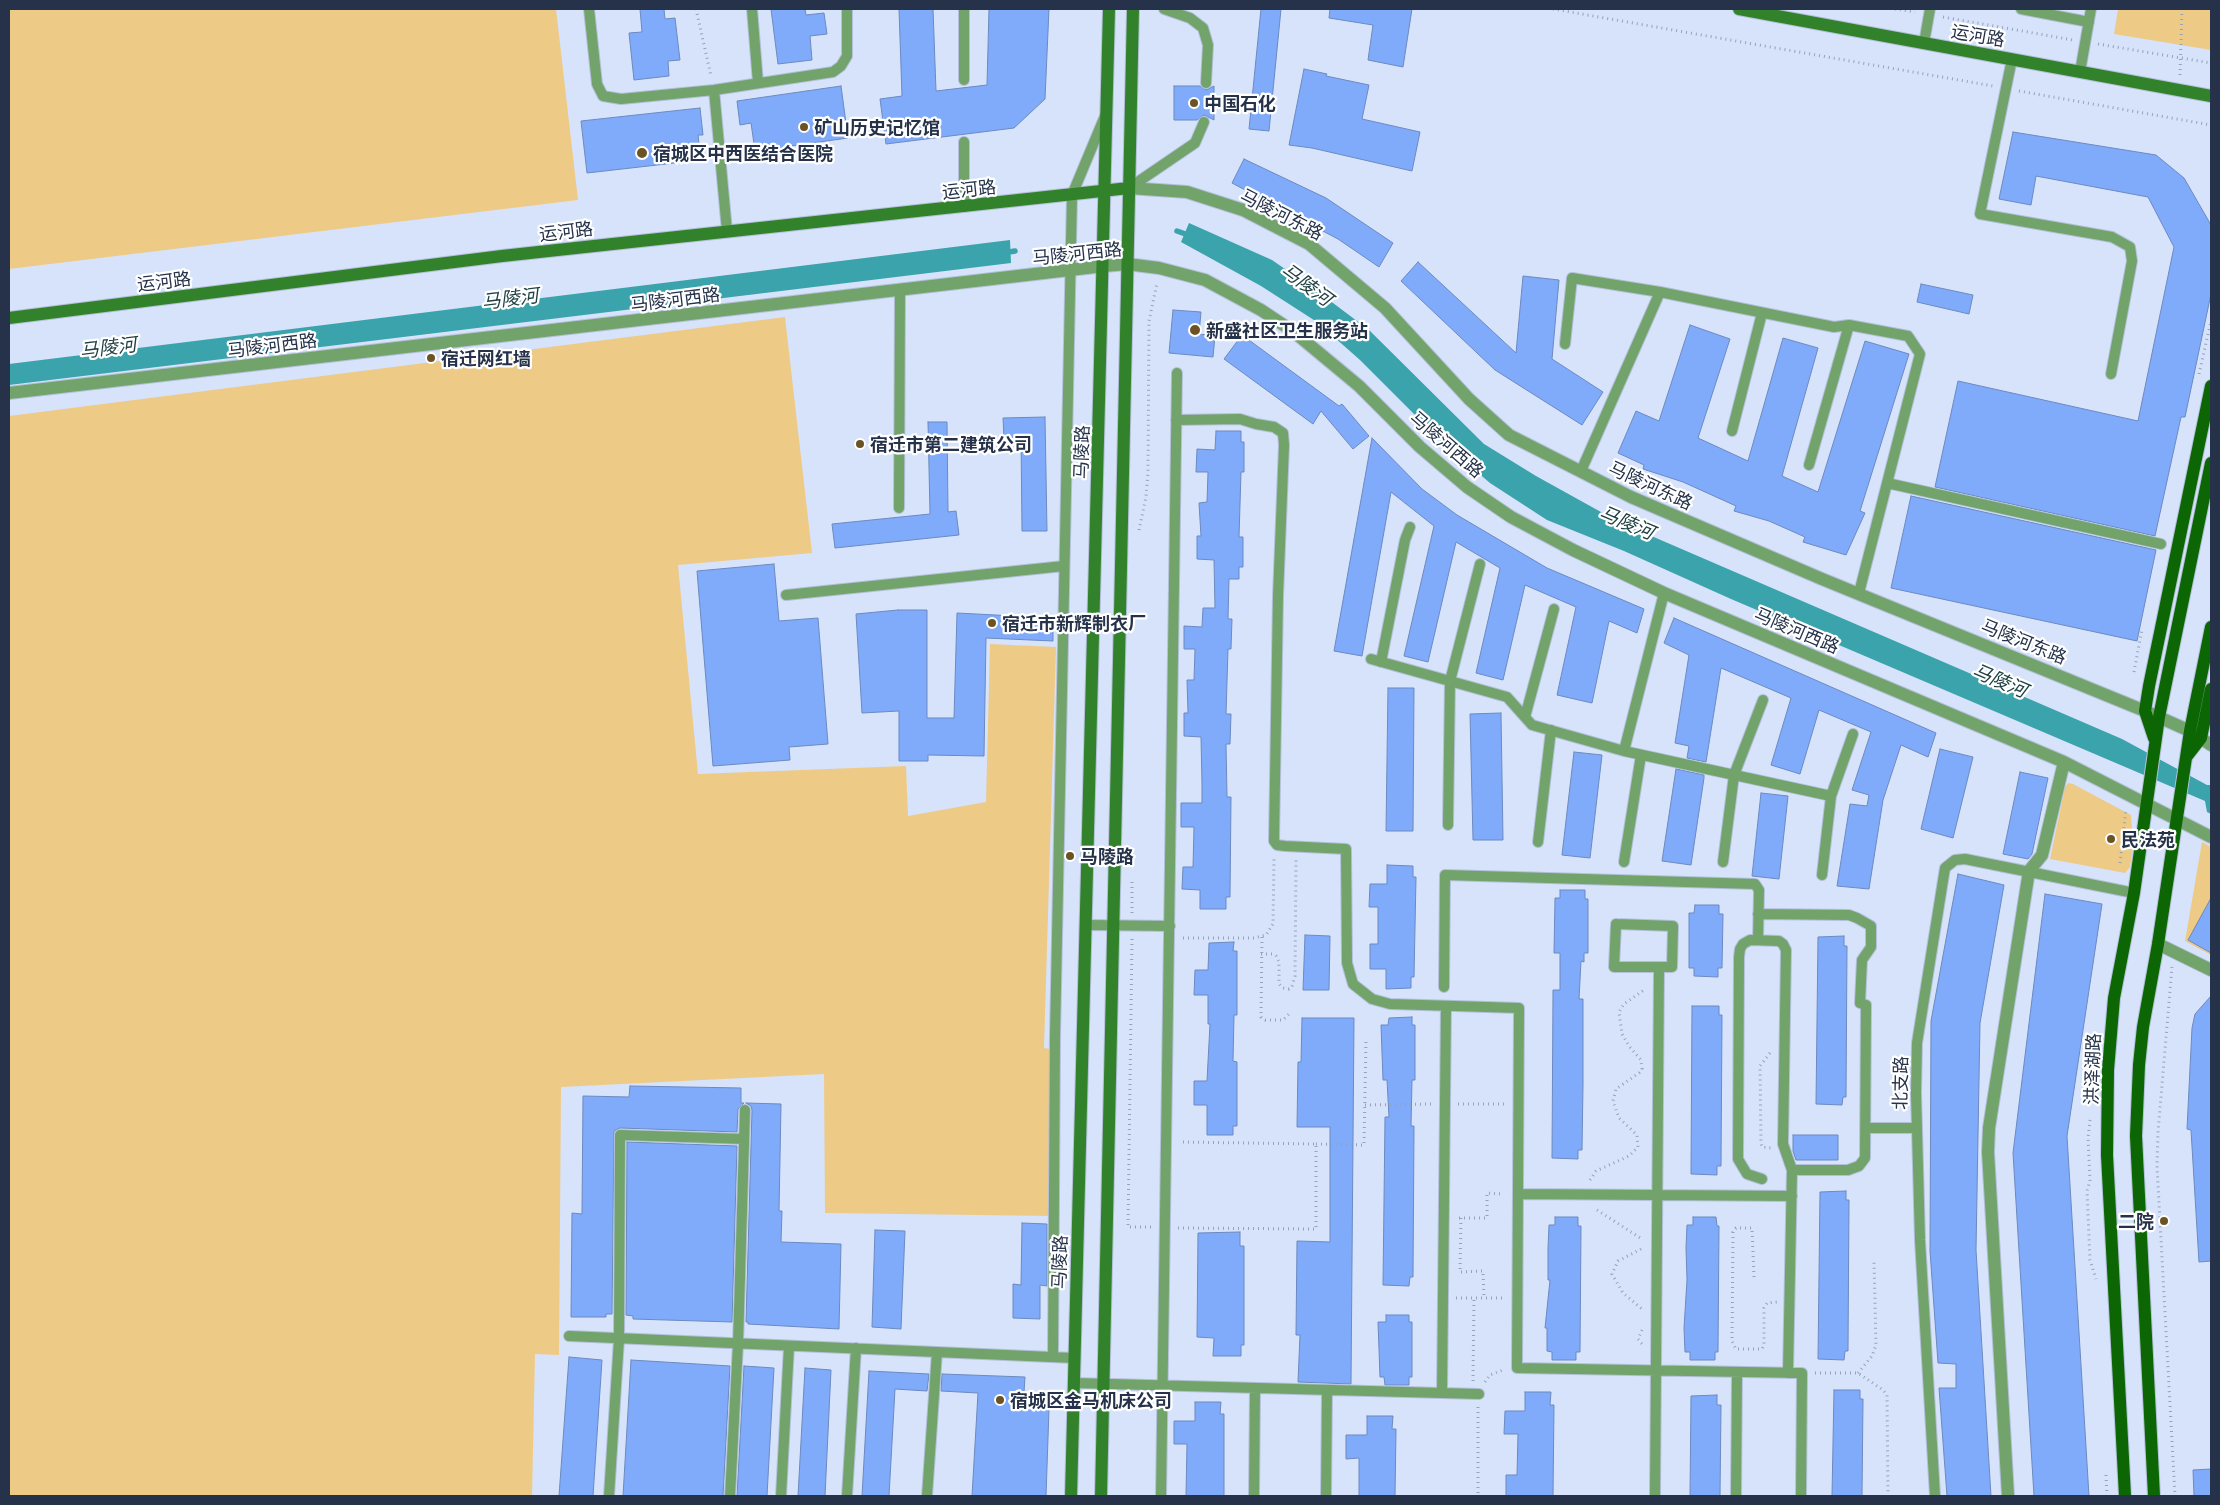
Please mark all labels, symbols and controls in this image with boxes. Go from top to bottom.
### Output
street label: 运河路 [1950,20,2006,50]
place label: 中国石化 [1204,92,1276,114]
marker: 中国石化 [1188,97,1200,109]
place label: 矿山历史记忆馆 [814,116,940,138]
marker: 矿山历史记忆馆 [798,121,810,133]
place label: 宿城区中西医结合医院 [653,142,833,164]
marker: 宿城区中西医结合医院 [635,146,649,160]
street label: 运河路 [941,175,997,203]
street label: 马陵河东路 [1237,184,1327,244]
street label: 运河路 [538,217,594,245]
street label: 马陵河西路 [1031,238,1123,268]
water label: 马陵河 [1277,258,1337,310]
street label: 运河路 [136,267,192,295]
water label: 马陵河 [480,283,540,313]
street label: 马陵河西路 [629,283,721,315]
place label: 新盛社区卫生服务站 [1206,319,1368,341]
marker: 新盛社区卫生服务站 [1188,323,1202,337]
street label: 马陵河西路 [226,329,318,361]
water label: 马陵河 [78,332,138,362]
place label: 宿迁网红墙 [441,347,531,369]
marker: 宿迁网红墙 [425,352,437,364]
street label: 马陵河西路 [1406,406,1488,482]
street label: 马陵路 [1069,425,1093,479]
place label: 宿迁市第二建筑公司 [870,433,1032,455]
marker: 宿迁市第二建筑公司 [854,438,866,450]
street label: 马陵河东路 [1606,456,1696,514]
water label: 马陵河 [1596,500,1658,544]
street label: 马陵河西路 [1751,602,1843,658]
place label: 宿迁市新辉制衣厂 [1002,612,1146,634]
street label: 马陵河东路 [1978,614,2070,668]
marker: 宿迁市新辉制衣厂 [986,617,998,629]
water label: 马陵河 [1969,658,2031,702]
place label: 民法苑 [2121,828,2175,850]
marker: 民法苑 [2105,833,2117,845]
place label: 马陵路 [1080,845,1134,867]
marker: 马陵路 [1064,850,1076,862]
street label: 洪泽湖路 [2080,1033,2104,1105]
street label: 北支路 [1889,1056,1911,1110]
place label: 二院 [2118,1210,2154,1232]
marker: 二院 [2158,1215,2170,1227]
street label: 马陵路 [1047,1235,1071,1289]
place label: 宿城区金马机床公司 [1010,1389,1172,1411]
marker: 宿城区金马机床公司 [994,1394,1006,1406]

